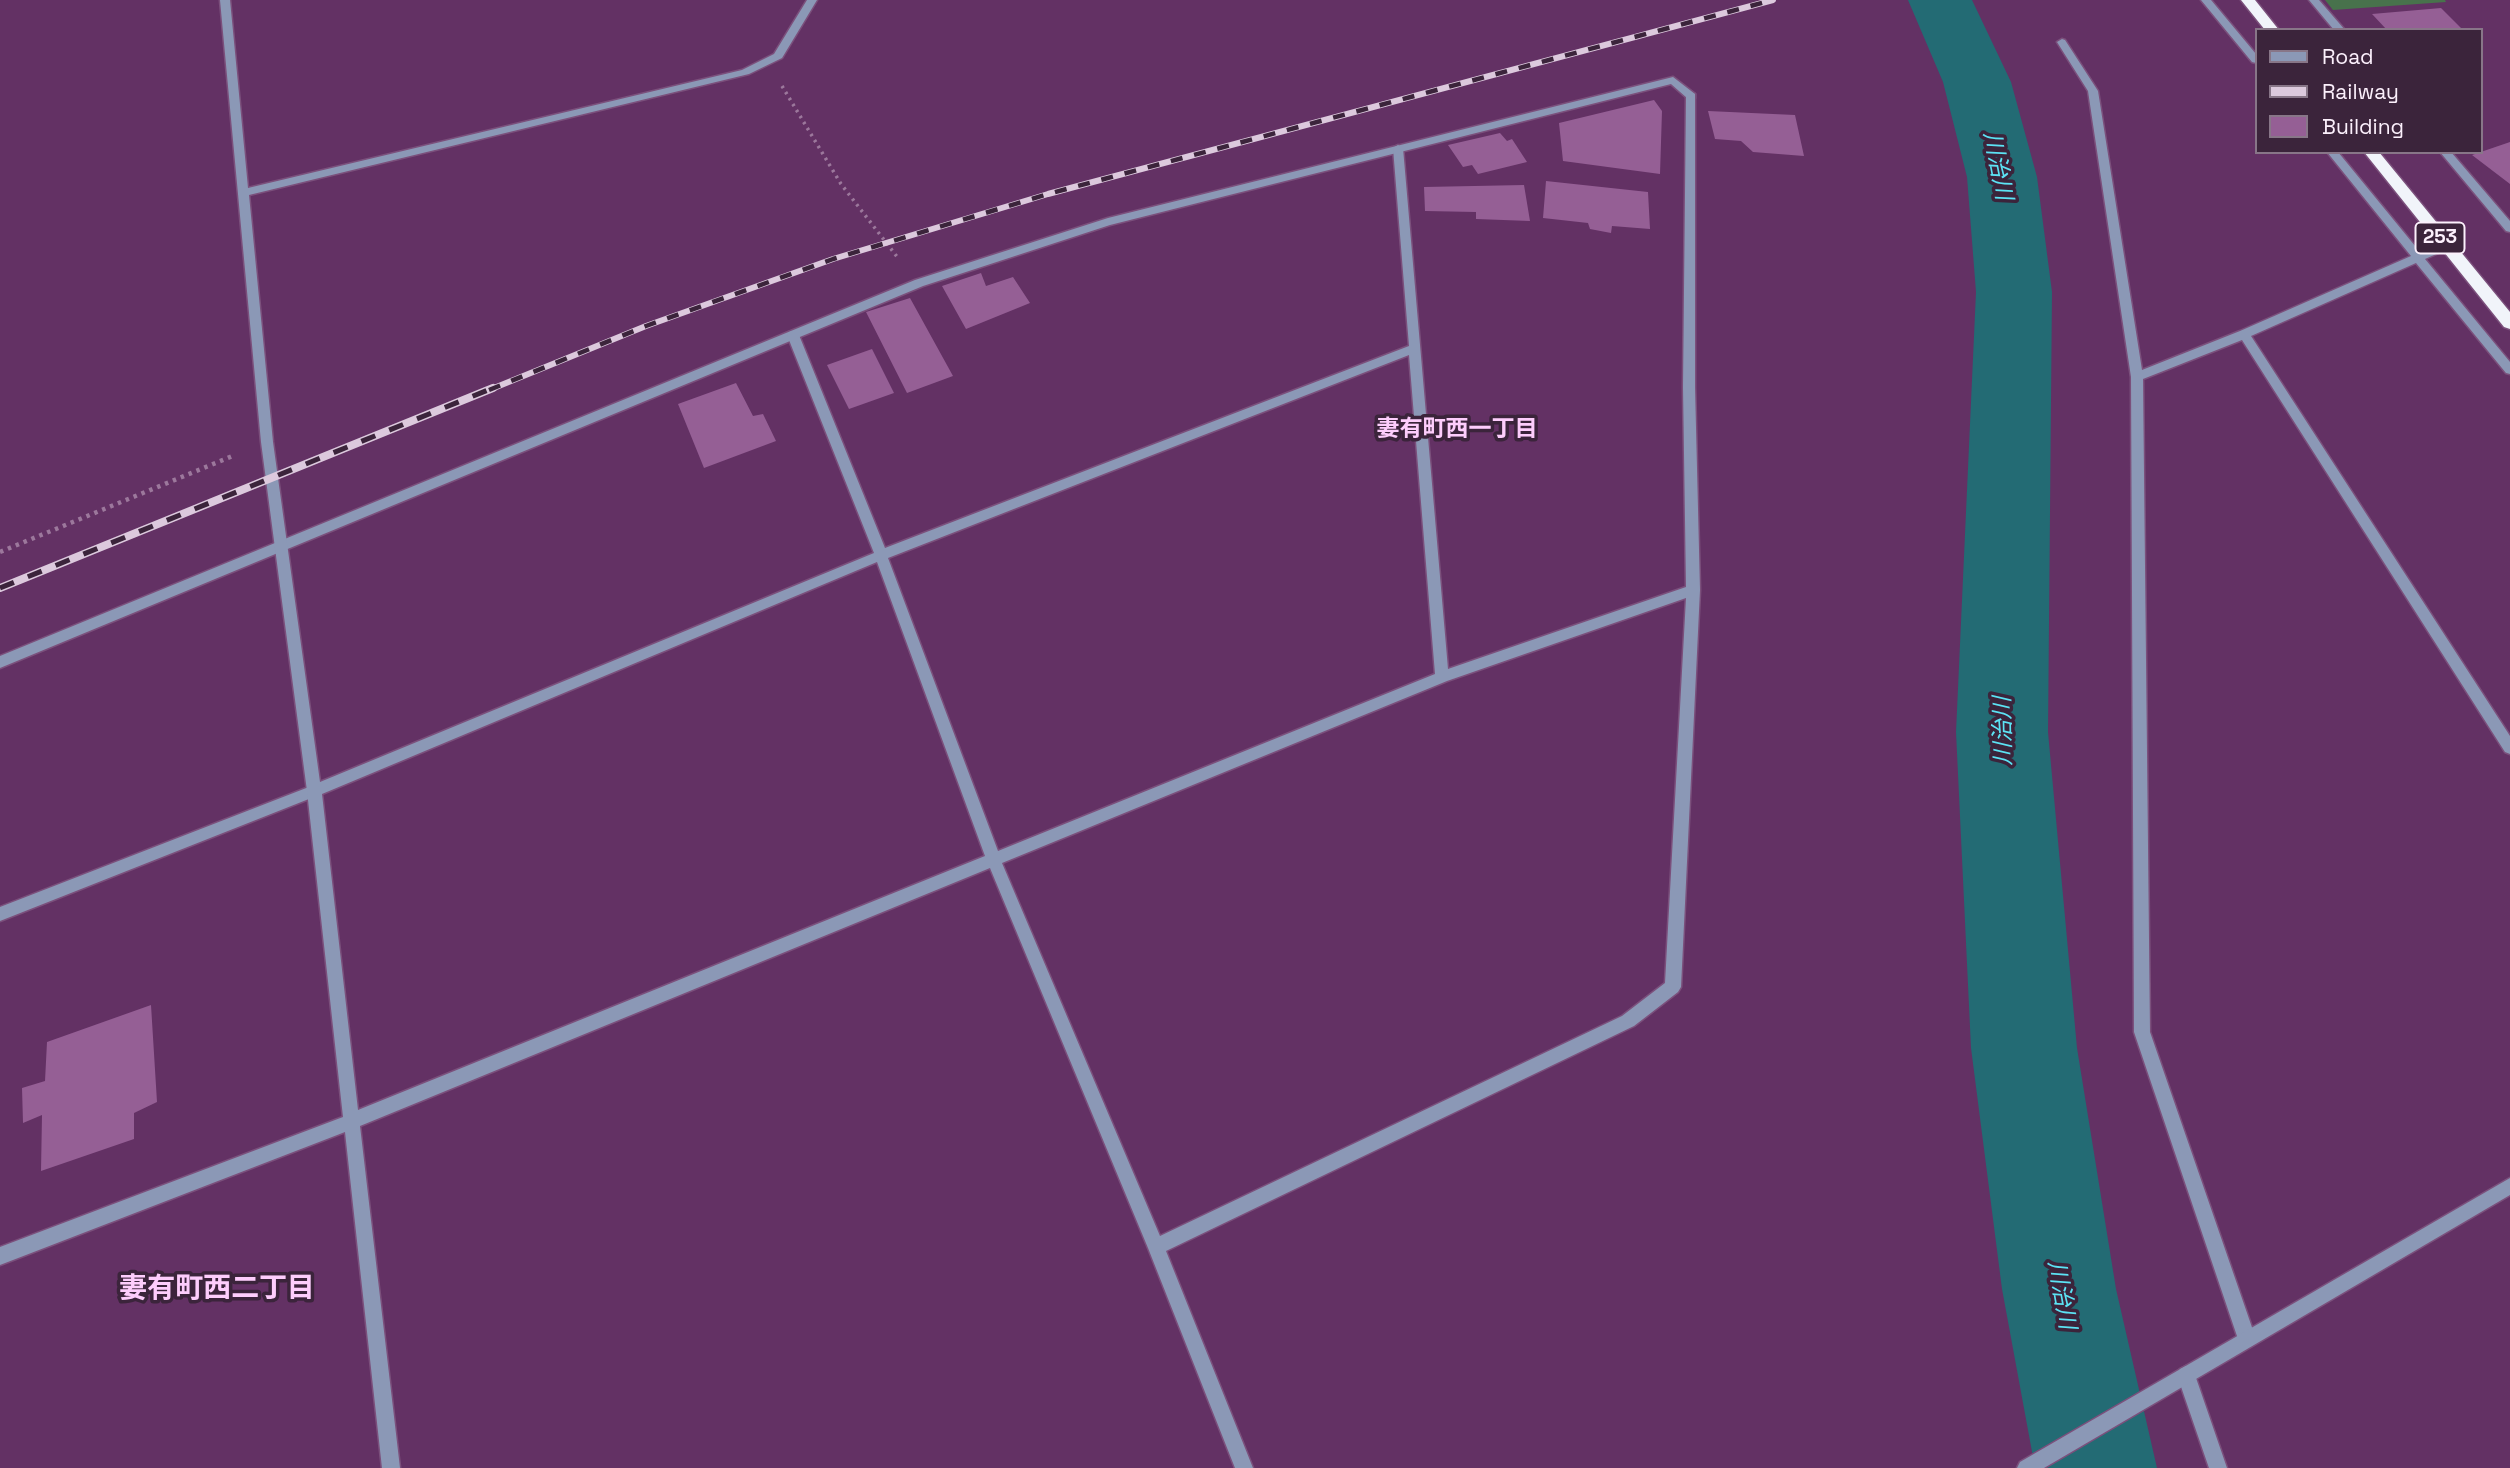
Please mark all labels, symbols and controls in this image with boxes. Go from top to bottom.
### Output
legend [2254,28,2482,154]
text: Road [2322,43,2374,70]
text: Railway [2322,78,2399,105]
text: Building [2322,113,2404,140]
water label: 川治川 [1977,130,2017,202]
road number: 253 [2416,222,2464,254]
district label: 妻有町西一丁目 [1377,416,1537,444]
water label: 川治川 [1990,696,2018,766]
water label: 川治川 [2041,1259,2081,1331]
district label: 妻有町西二丁目 [119,1272,315,1306]

